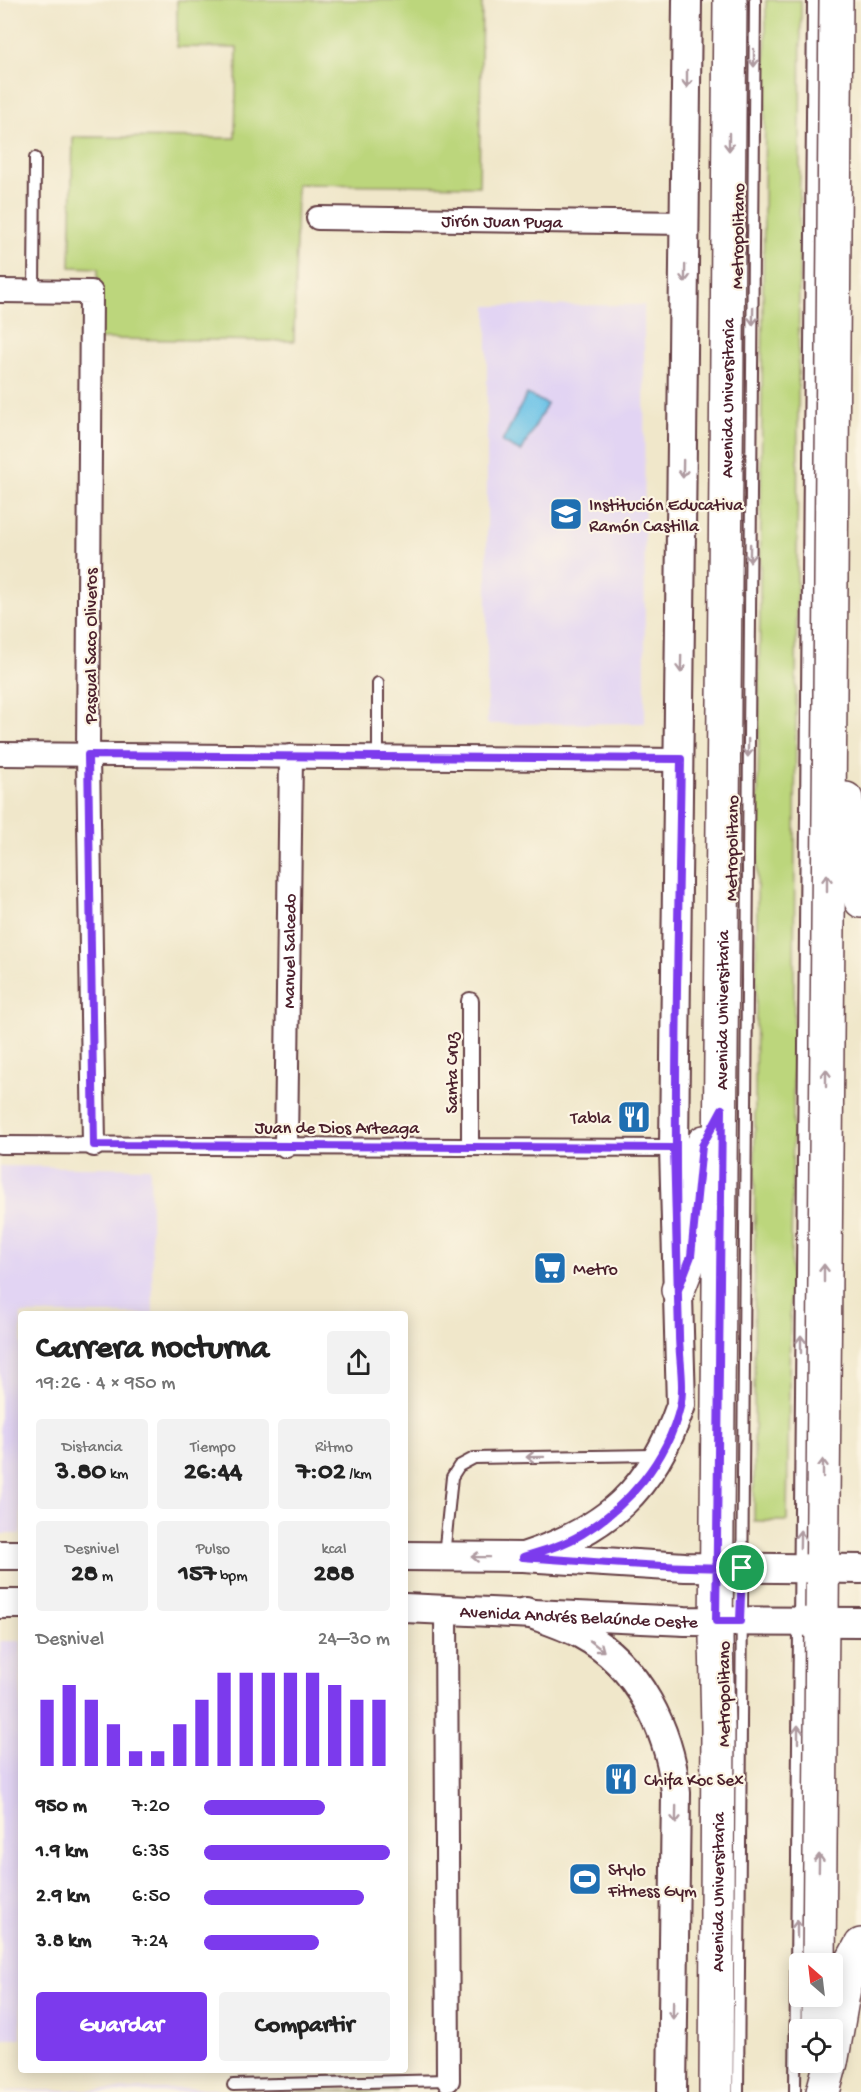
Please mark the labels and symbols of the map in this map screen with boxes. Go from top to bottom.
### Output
one-way arrow [748,48,760,68]
one-way arrow [681,69,693,89]
one-way arrow [723,132,735,152]
street label: Metropolitano [728,183,751,289]
street label: Jirón Juan Puga [441,212,564,234]
one-way arrow [679,264,691,284]
one-way arrow [747,306,758,326]
street label: Avenida Universitaria [718,317,740,478]
one-way arrow [677,459,689,479]
school or university icon: Institución Educativa Ramón Castilla [548,496,584,532]
place label: Institución Educativa Ramón Castilla [589,496,744,538]
one-way arrow [744,543,756,563]
street label: Pascual Saco Oliveros [82,567,103,725]
one-way arrow [676,654,687,674]
one-way arrow [742,738,754,758]
street label: Metropolitano [722,795,745,901]
one-way arrow [821,874,833,894]
street label: Manuel Salcedo [280,894,302,1009]
street label: Avenida Universitaria [713,929,735,1090]
street label: Santa Cruz [443,1031,464,1114]
one-way arrow [820,1069,832,1089]
restaurant icon: Tabla [616,1099,652,1135]
place label: Tabla [570,1109,612,1130]
street label: Juan de Dios Arteaga [255,1119,420,1140]
supermarket icon: Metro [532,1250,568,1286]
place label: Metro [573,1260,618,1281]
one-way arrow [818,1264,830,1284]
one-way arrow [795,1334,807,1354]
one-way arrow [526,1451,546,1463]
one-way arrow [817,1459,829,1479]
one-way arrow [794,1529,806,1549]
pin [716,1542,767,1593]
one-way arrow [471,1551,491,1563]
street label: Avenida Andrés Belaúnde Oeste [459,1603,699,1634]
one-way arrow [589,1640,605,1652]
street label: Metropolitano [715,1641,736,1747]
one-way arrow [792,1724,804,1744]
restaurant icon: Chifa Koc Sex [603,1761,639,1797]
place label: Chifa Koc Sex [644,1771,744,1792]
one-way arrow [670,1805,681,1825]
street label: Avenida Universitaria [709,1811,731,1972]
one-way arrow [814,1854,825,1874]
sports icon: Stylo Fitness Gym [567,1861,603,1897]
place label: Stylo Fitness Gym [607,1861,697,1903]
one-way arrow [791,1919,803,1939]
north arrow [789,1953,843,2007]
one-way arrow [667,2000,679,2020]

